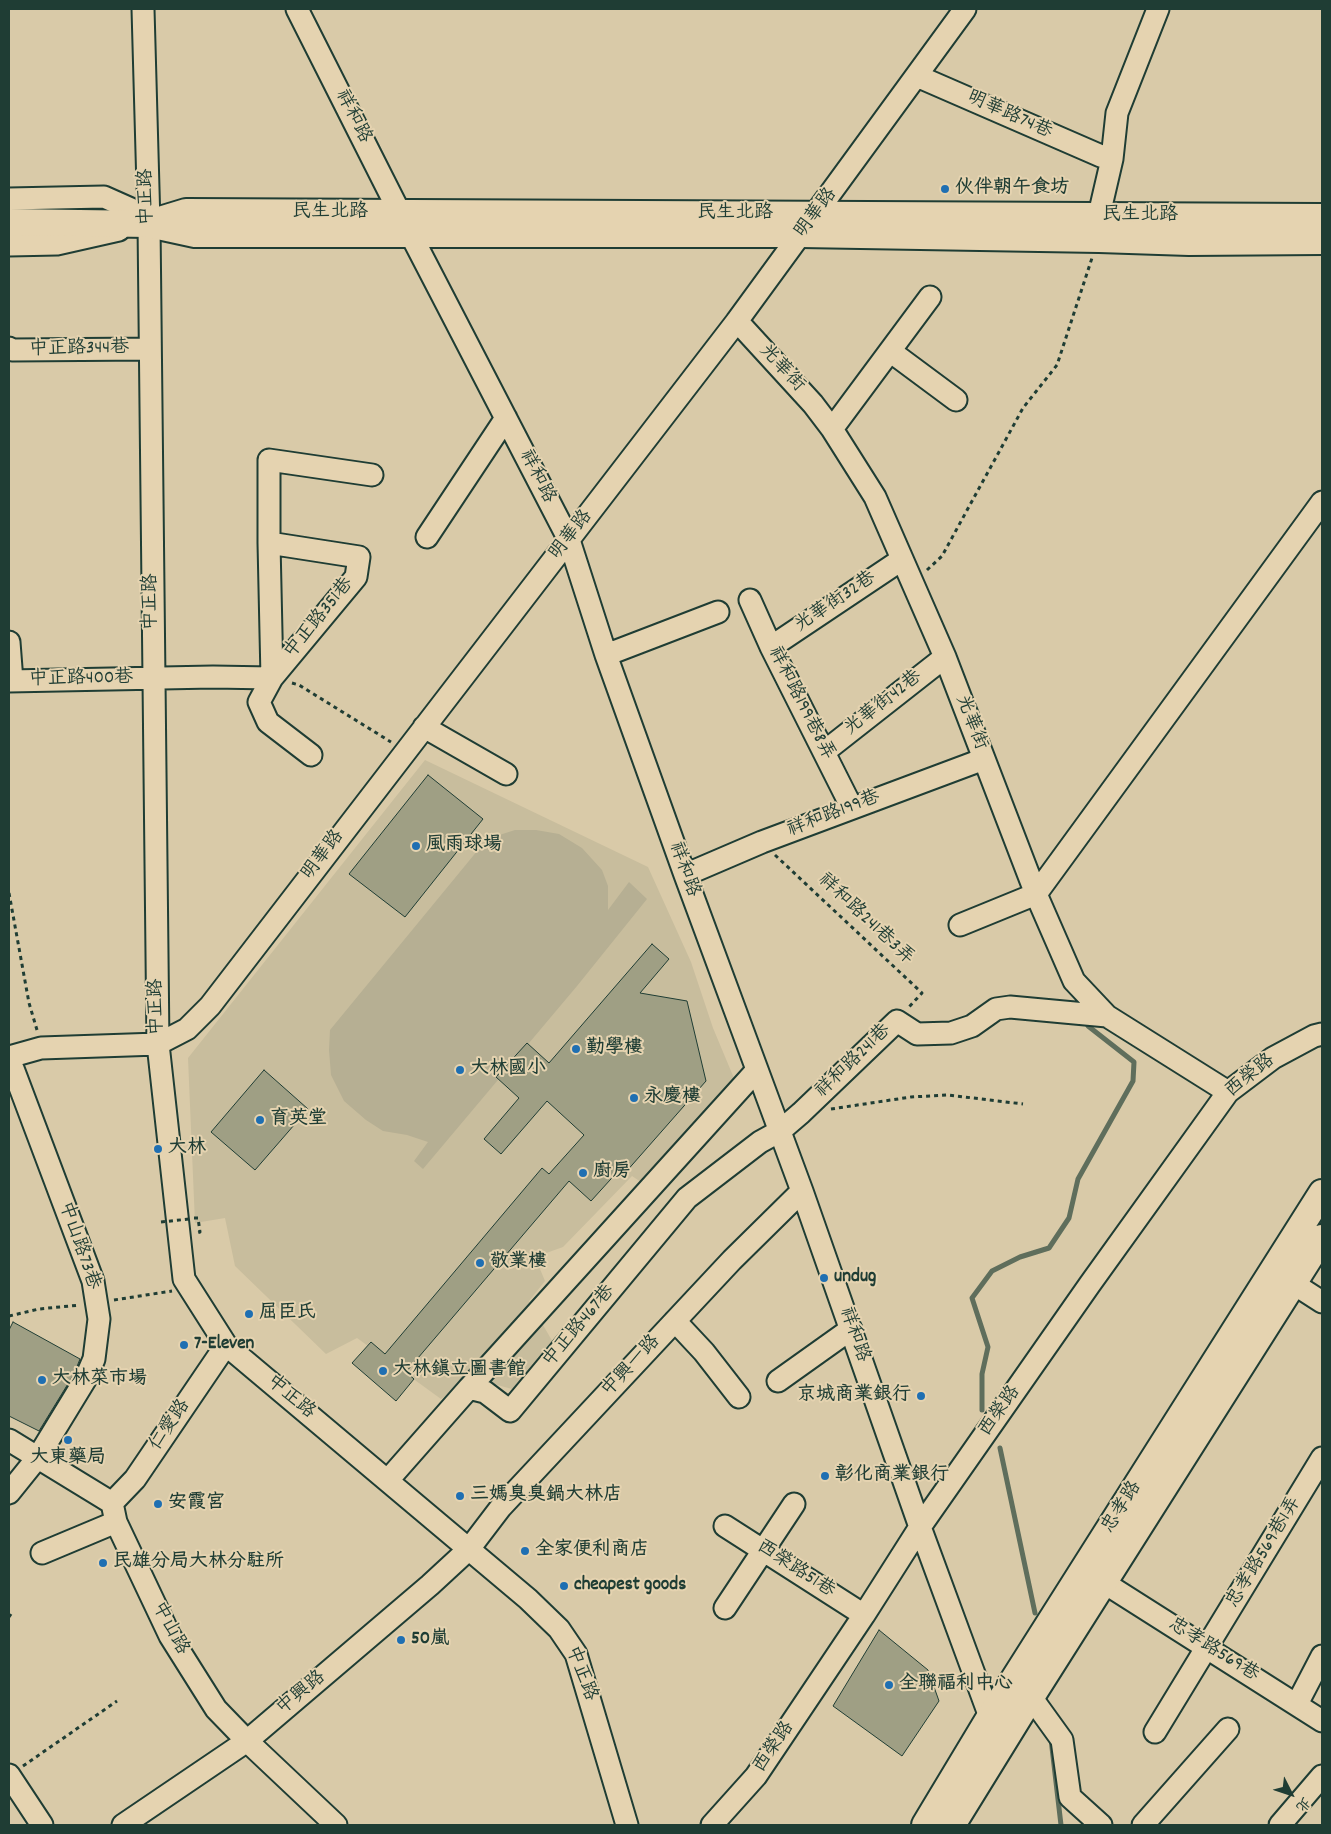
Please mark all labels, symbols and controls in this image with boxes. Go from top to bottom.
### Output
street label: 祥和路 [329,86,375,148]
street label: 明華路74巷 [963,87,1055,145]
street label: 中正路 [136,168,160,226]
place label: 伙伴朝午食坊 [955,178,1069,200]
marker: 伙伴朝午食坊 [939,183,951,195]
street label: 明華路 [791,184,843,244]
street label: 民生北路 [292,202,368,224]
street label: 民生北路 [697,203,773,225]
street label: 民生北路 [1102,205,1178,227]
street label: 中正路344巷 [29,338,129,362]
street label: 光華街 [753,340,809,398]
street label: 祥和路 [513,446,559,508]
street label: 明華路 [545,507,599,565]
street label: 光華街32巷 [791,568,881,638]
street label: 中正路 [141,574,163,630]
street label: 中正路351巷 [280,574,360,664]
street label: 祥和路199巷8弄 [762,644,838,764]
street label: 光華街42巷 [841,667,927,741]
street label: 中正路400巷 [29,668,133,692]
street label: 光華街 [949,692,991,754]
street label: 祥和路199巷 [784,787,884,843]
street label: 明華路 [298,826,350,886]
place label: 風雨球場 [426,835,502,857]
street label: 祥和路 [663,839,703,901]
marker: 風雨球場 [410,840,422,852]
street label: 祥和路241巷3弄 [812,869,918,971]
street label: 中正路 [146,978,170,1036]
street label: 祥和路241巷 [811,1020,897,1104]
place label: 勤學樓 [586,1038,643,1060]
marker: 勤學樓 [570,1043,582,1055]
street label: 西榮路 [1222,1050,1280,1104]
place label: 大林國小 [470,1059,546,1081]
marker: 大林國小 [454,1064,466,1076]
place label: 永慶樓 [644,1087,701,1109]
marker: 永慶樓 [628,1092,640,1104]
place label: 育英堂 [270,1109,327,1131]
marker: 育英堂 [254,1114,266,1126]
place label: 大林 [168,1138,206,1160]
marker: 大林 [152,1143,164,1155]
place label: 廚房 [593,1162,631,1184]
marker: 廚房 [577,1167,589,1179]
street label: 中山路73巷 [52,1199,104,1293]
place label: 敬業樓 [490,1252,547,1274]
marker: 敬業樓 [474,1257,486,1269]
place label: undug [834,1267,876,1289]
marker: undug [818,1272,830,1284]
street label: 中正路467巷 [539,1281,621,1373]
place label: 屈臣氏 [259,1303,316,1325]
street label: 祥和路 [833,1304,873,1366]
marker: 屈臣氏 [243,1308,255,1320]
street label: 中興一路 [598,1331,666,1403]
place label: 7-Eleven [194,1334,254,1356]
marker: 7-Eleven [178,1339,190,1351]
place label: 大林鎮立圖書館 [393,1360,526,1382]
marker: 大林鎮立圖書館 [377,1365,389,1377]
place label: 大林菜市場 [52,1369,147,1391]
street label: 中正路 [261,1371,319,1425]
marker: 大林菜市場 [36,1374,48,1386]
street label: 西榮路 [975,1382,1027,1442]
place label: 京城商業銀行 [797,1385,911,1407]
marker: 京城商業銀行 [915,1390,927,1402]
street label: 仁愛路 [146,1396,196,1456]
marker: 大東藥局 [62,1434,74,1446]
place label: 大東藥局 [30,1448,106,1470]
place label: 彰化商業銀行 [835,1465,949,1487]
marker: 彰化商業銀行 [819,1470,831,1482]
street label: 忠孝路 [1098,1478,1148,1538]
place label: 三媽臭臭鍋大林店 [470,1485,622,1507]
marker: 三媽臭臭鍋大林店 [454,1490,466,1502]
place label: 安霞宮 [168,1493,225,1515]
street label: 忠孝路569巷1弄 [1223,1493,1307,1613]
marker: 安霞宮 [152,1498,164,1510]
street label: 西榮路51巷 [751,1536,839,1604]
place label: 全家便利商店 [535,1540,649,1562]
marker: 全家便利商店 [519,1545,531,1557]
place label: 民雄分局大林分駐所 [113,1552,284,1574]
marker: 民雄分局大林分駐所 [97,1557,109,1569]
place label: cheapest goods [574,1575,686,1597]
marker: cheapest goods [558,1580,570,1592]
street label: 中山路 [146,1598,192,1660]
street label: 忠孝路569巷 [1163,1614,1263,1688]
place label: 50嵐 [411,1629,449,1651]
marker: 50嵐 [395,1634,407,1646]
street label: 中正路 [559,1643,601,1705]
street label: 中興路 [273,1667,331,1721]
place label: 全聯福利中心 [899,1674,1013,1696]
marker: 全聯福利中心 [883,1679,895,1691]
street label: 西榮路 [750,1718,800,1778]
north arrow [1266,1769,1316,1819]
text: 北 [1290,1792,1314,1816]

